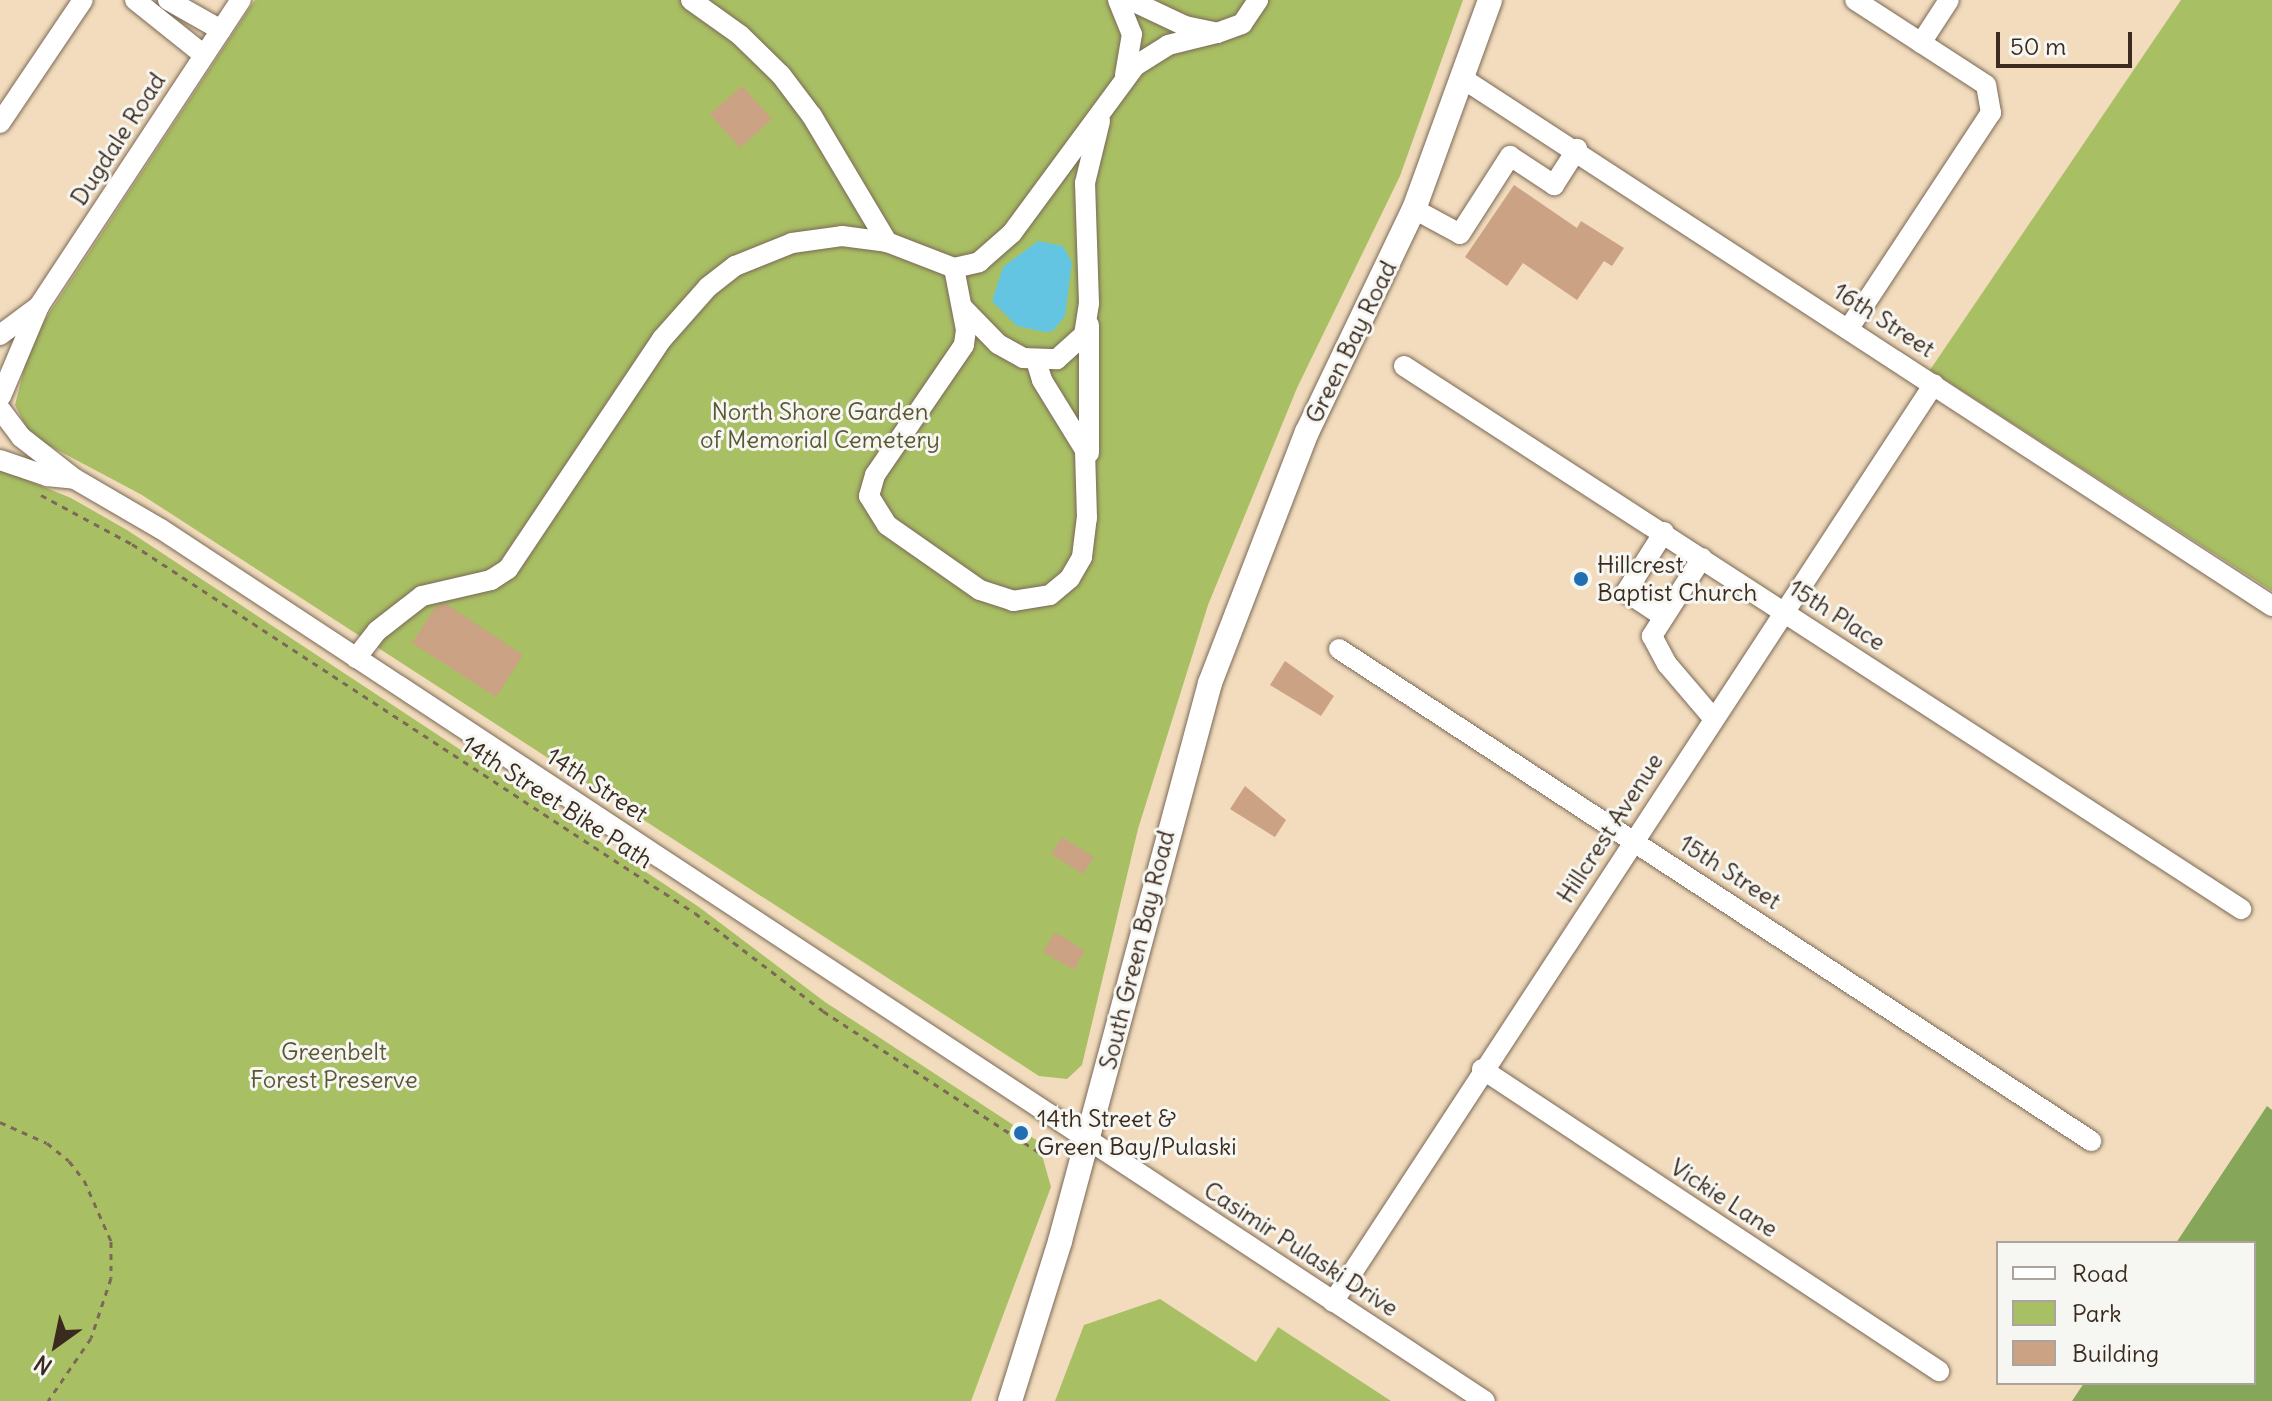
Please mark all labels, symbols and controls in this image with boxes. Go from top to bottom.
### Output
scale bar [2000,16,2136,66]
text: 50 m [2010,31,2066,61]
street label: Dugdale Road [64,67,172,211]
street label: Green Bay Road [1299,256,1403,428]
street label: 16th Street [1828,277,1940,363]
park label: North Shore Garden of Memorial Cemetery [700,398,940,454]
place label: Hillcrest Baptist Church [1597,551,1757,607]
marker: Hillcrest Baptist Church [1572,570,1590,588]
street label: 15th Place [1783,573,1891,657]
street label: 14th Street Bike Path [456,729,658,875]
street label: 14th Street [541,742,653,828]
street label: Hillcrest Avenue [1551,748,1669,908]
street label: South Green Bay Road [1093,828,1181,1072]
street label: 15th Street [1674,829,1786,915]
park label: Greenbelt Forest Preserve [250,1038,418,1094]
place label: 14th Street & Green Bay/Pulaski [1037,1105,1237,1161]
marker: 14th Street & Green Bay/Pulaski [1012,1124,1030,1142]
street label: Vickie Lane [1665,1153,1783,1243]
street label: Casimir Pulaski Drive [1198,1175,1404,1323]
legend [1996,1241,2256,1385]
text: Road [2072,1258,2128,1288]
text: Park [2072,1298,2122,1328]
north arrow [16,1305,96,1385]
text: Building [2072,1338,2159,1368]
text: N [29,1349,57,1381]

